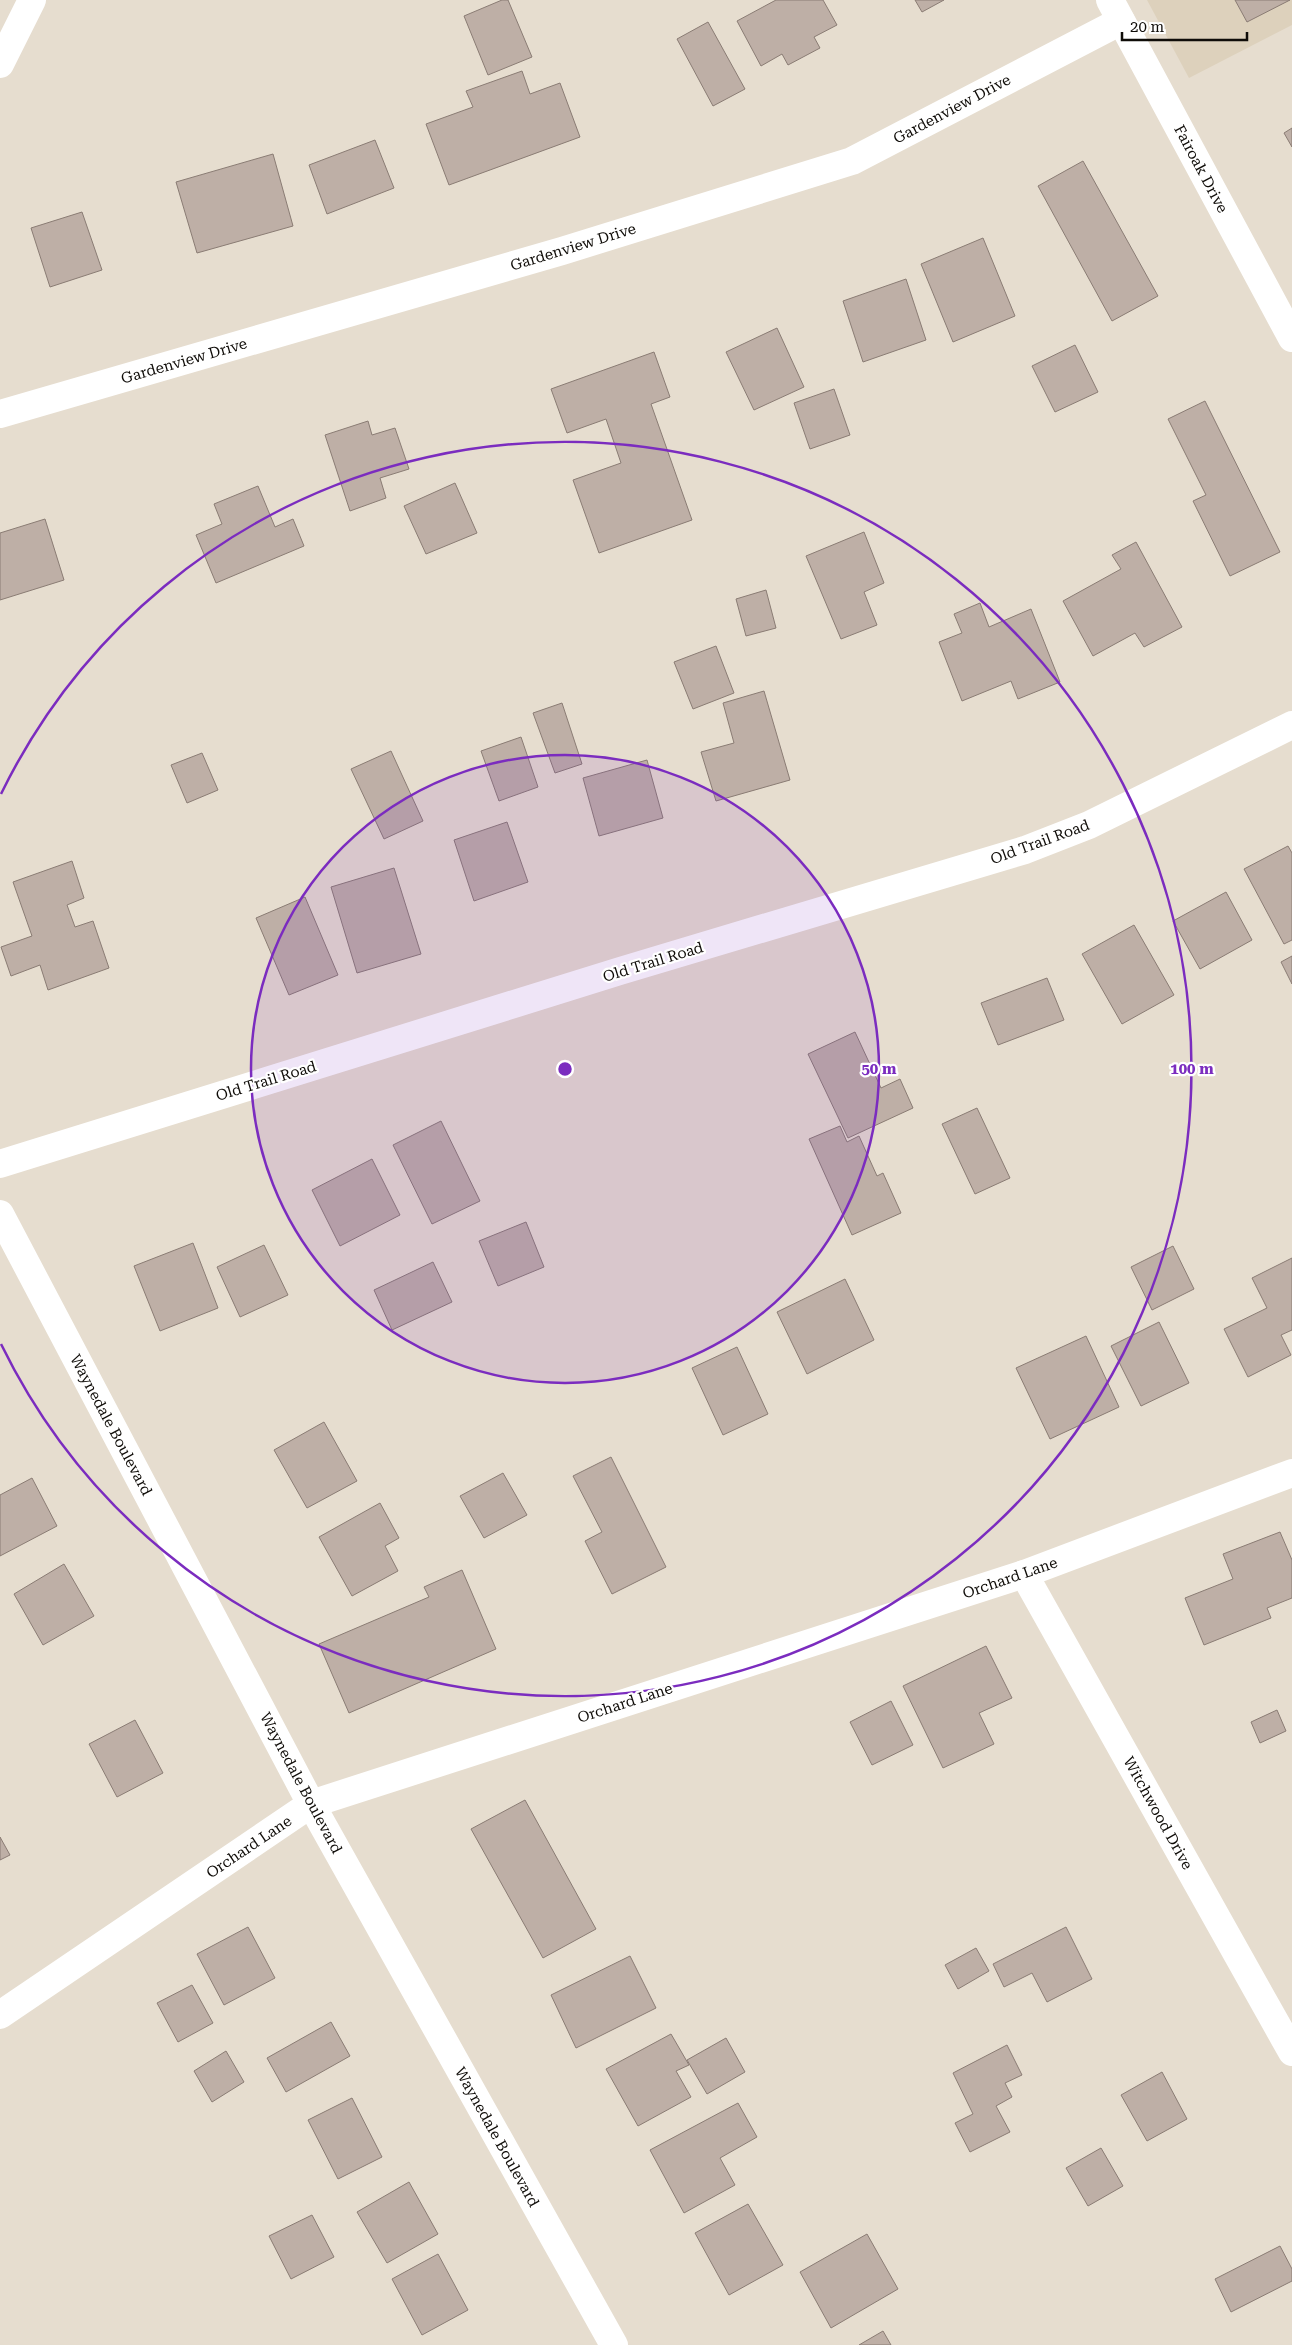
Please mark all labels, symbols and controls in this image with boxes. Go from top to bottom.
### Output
scale bar [1122,10,1247,42]
text: 20 m [1130,18,1165,36]
street label: Gardenview Drive [890,70,1014,148]
street label: Fairoak Drive [1170,122,1232,216]
street label: Gardenview Drive [508,219,638,275]
street label: Gardenview Drive [119,334,249,388]
street label: Old Trail Road [988,816,1092,868]
street label: Old Trail Road [601,938,706,986]
street label: Old Trail Road [214,1057,319,1105]
centre of rings [556,1060,574,1078]
text: 50 m [861,1060,897,1078]
text: 100 m [1170,1060,1214,1078]
street label: Waynedale Boulevard [66,1351,156,1499]
street label: Orchard Lane [960,1553,1060,1603]
street label: Orchard Lane [575,1679,675,1727]
street label: Waynedale Boulevard [256,1709,346,1857]
street label: Witchwood Drive [1119,1753,1197,1873]
street label: Orchard Lane [203,1812,295,1882]
street label: Waynedale Boulevard [451,2064,543,2210]

